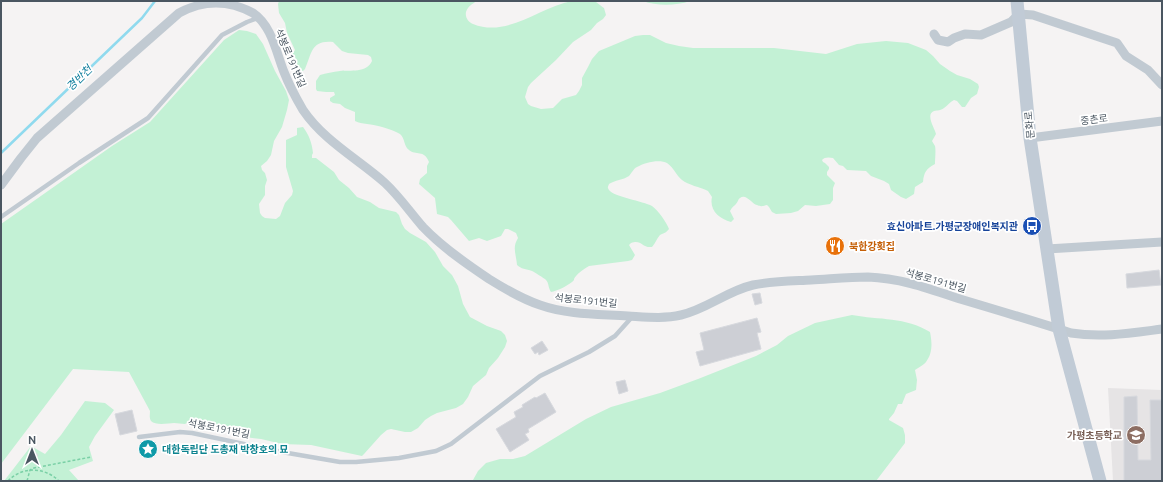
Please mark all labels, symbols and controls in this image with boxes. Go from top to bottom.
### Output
street label: 석봉로191번길 [273,27,308,89]
water label: 경반천 [64,62,95,93]
street label: 문화로 [1023,111,1036,139]
street label: 중촌로 [1080,112,1108,127]
bus stop icon: 효신아파트.가평군장애인복지관 [1021,215,1043,237]
place label: 효신아파트.가평군장애인복지관 [887,221,1018,232]
restaurant icon: 북한강횟집 [824,235,846,257]
place label: 북한강횟집 [849,240,895,252]
street label: 석봉로191번길 [904,267,968,294]
street label: 석봉로191번길 [554,292,618,309]
street label: 석봉로191번길 [187,417,251,440]
school or university icon: 가평초등학교 [1125,424,1147,446]
place label: 가평초등학교 [1067,429,1122,441]
north arrow [12,430,52,470]
text: N [28,434,36,446]
place icon: 대한독립단 도총재 박창호의 묘 [137,438,159,460]
place label: 대한독립단 도총재 박창호의 묘 [162,444,289,455]

